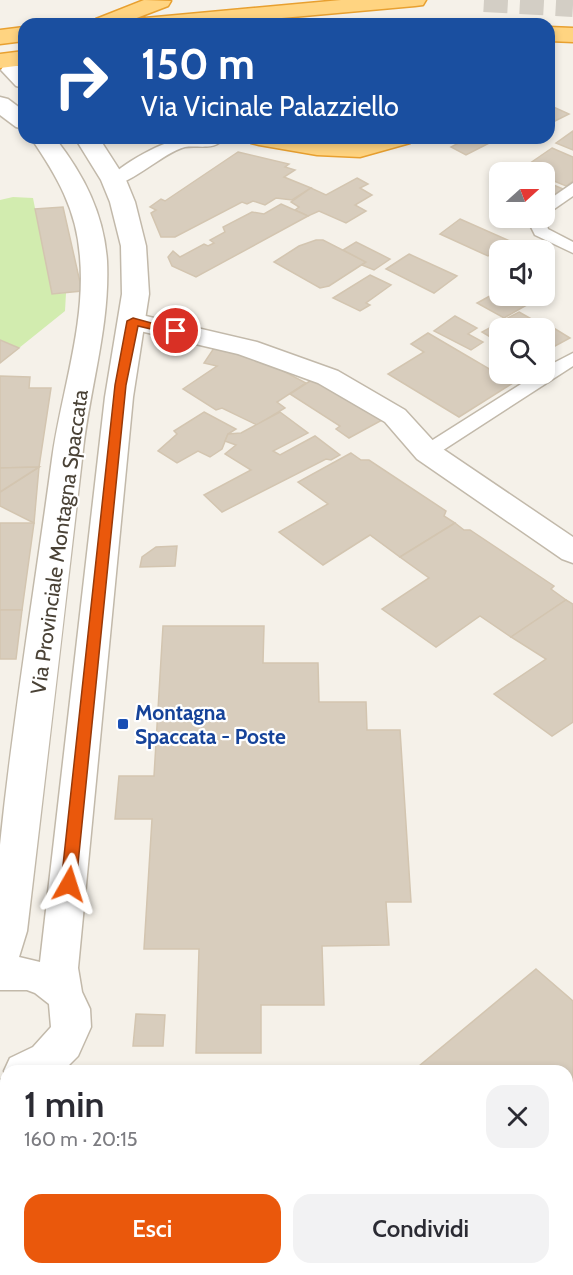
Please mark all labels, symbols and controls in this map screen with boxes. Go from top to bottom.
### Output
text: 150 m [141,38,255,90]
icon: right [42,42,120,120]
text: Via Vicinale Palazziello [141,90,399,123]
north arrow [489,162,555,228]
map controls [489,162,555,384]
button: sound [489,240,555,306]
pin [150,305,201,356]
icon: arrive [159,314,192,347]
button: search [489,318,555,384]
street label: Via Provinciale Montagna Spaccata [25,388,93,696]
place label: Montagna Spaccata - Poste [135,700,286,749]
marker: Montagna Spaccata - Poste [116,717,130,731]
position arrow [37,852,101,916]
text: 1 min [24,1082,104,1126]
button: close [486,1085,549,1148]
text: 160 m · 20:15 [24,1127,138,1151]
button: Esci [24,1194,281,1263]
button: Condividi [293,1194,549,1263]

